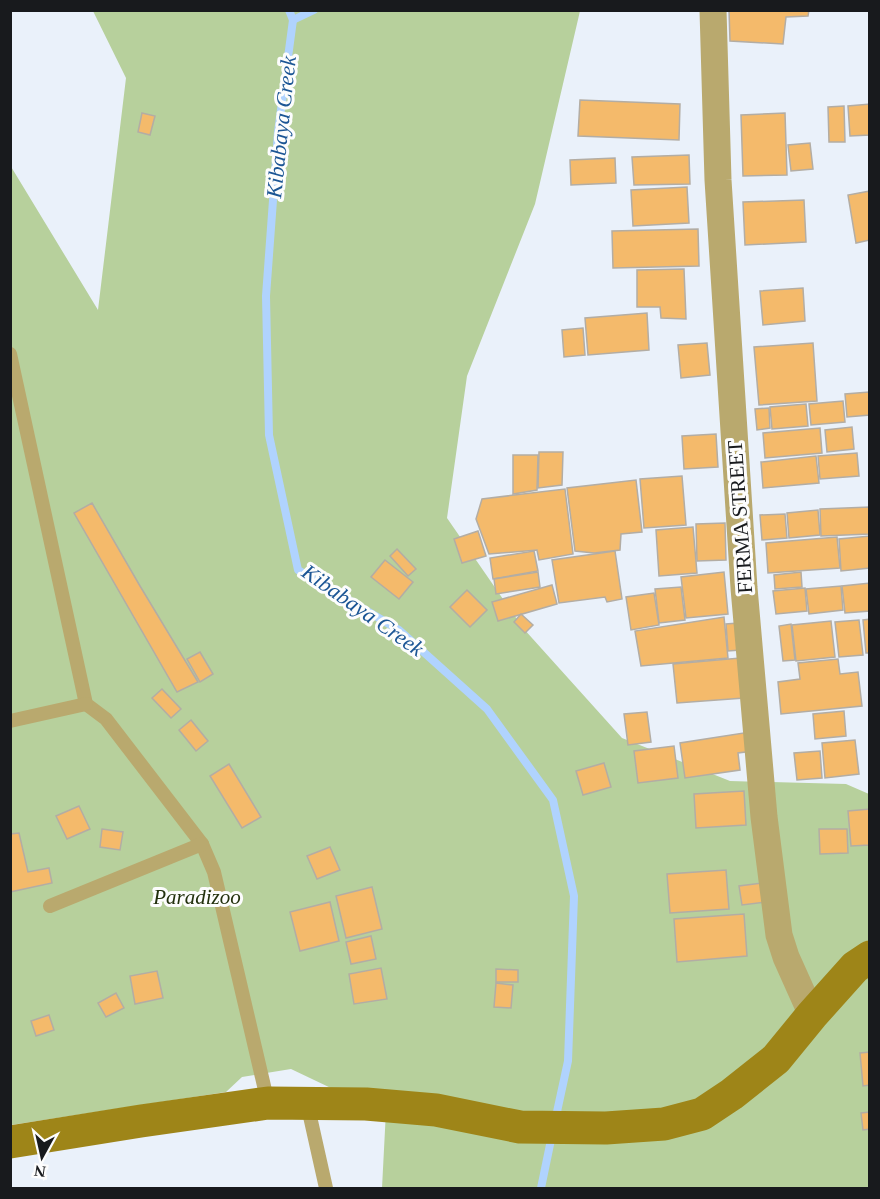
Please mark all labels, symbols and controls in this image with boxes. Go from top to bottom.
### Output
water label: Kibabaya Creek [261,53,301,200]
street label: FERMA STREET [723,439,757,594]
water label: Kibabaya Creek [297,558,430,662]
park label: Paradizoo [152,885,241,909]
north arrow [12,1127,72,1187]
text: N [33,1162,47,1181]

